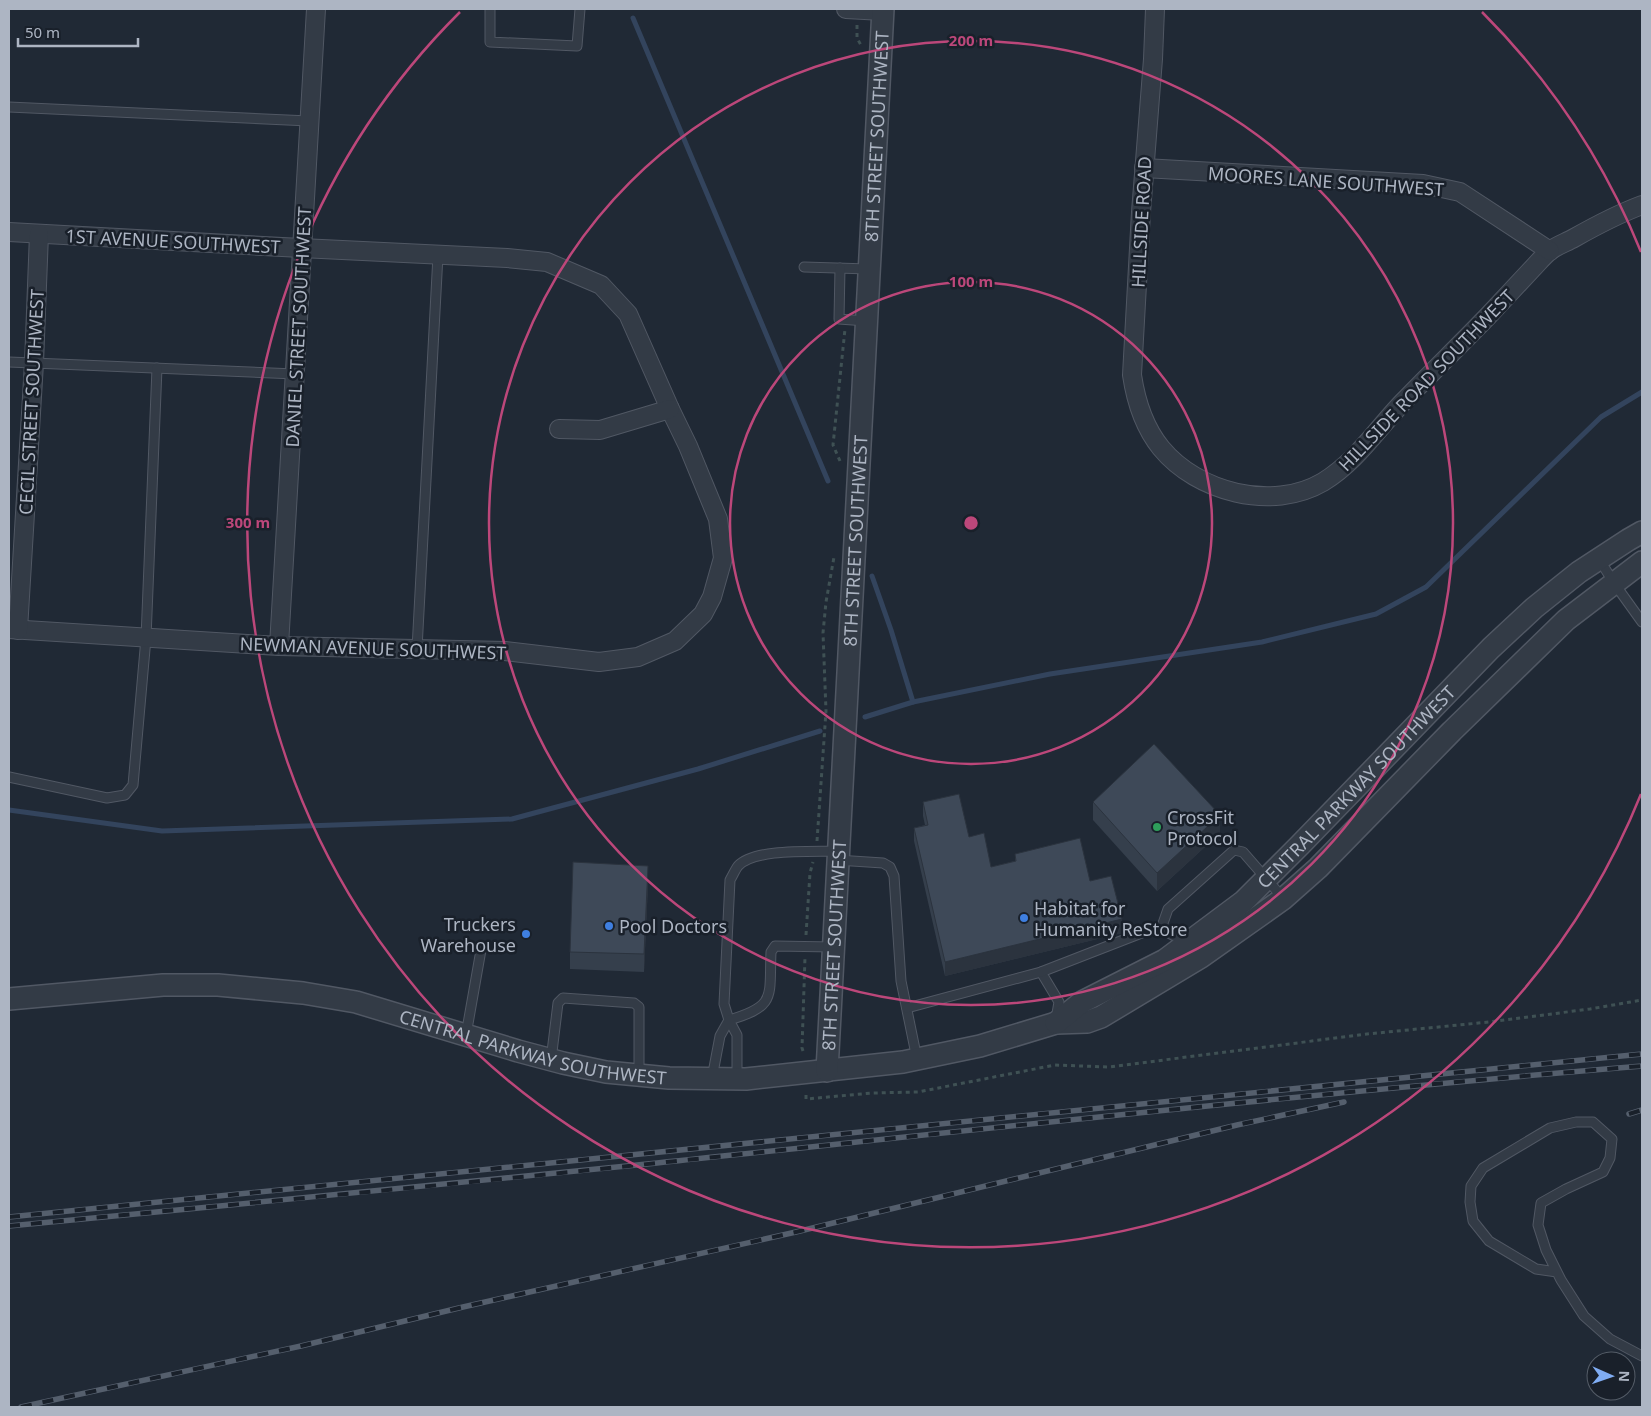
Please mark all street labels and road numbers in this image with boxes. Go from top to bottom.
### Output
street label: 8TH STREET SOUTHWEST [859,30,894,242]
street label: HILLSIDE ROAD [1126,156,1156,288]
street label: MOORES LANE SOUTHWEST [1207,161,1445,201]
street label: DANIEL STREET SOUTHWEST [280,206,316,448]
street label: 1ST AVENUE SOUTHWEST [65,223,281,259]
street label: HILLSIDE ROAD SOUTHWEST [1333,284,1519,476]
street label: CECIL STREET SOUTHWEST [13,289,49,515]
street label: 8TH STREET SOUTHWEST [837,435,873,647]
street label: NEWMAN AVENUE SOUTHWEST [239,631,507,665]
street label: CENTRAL PARKWAY SOUTHWEST [1252,680,1460,893]
street label: 8TH STREET SOUTHWEST [816,839,851,1051]
street label: CENTRAL PARKWAY SOUTHWEST [397,1004,668,1090]

